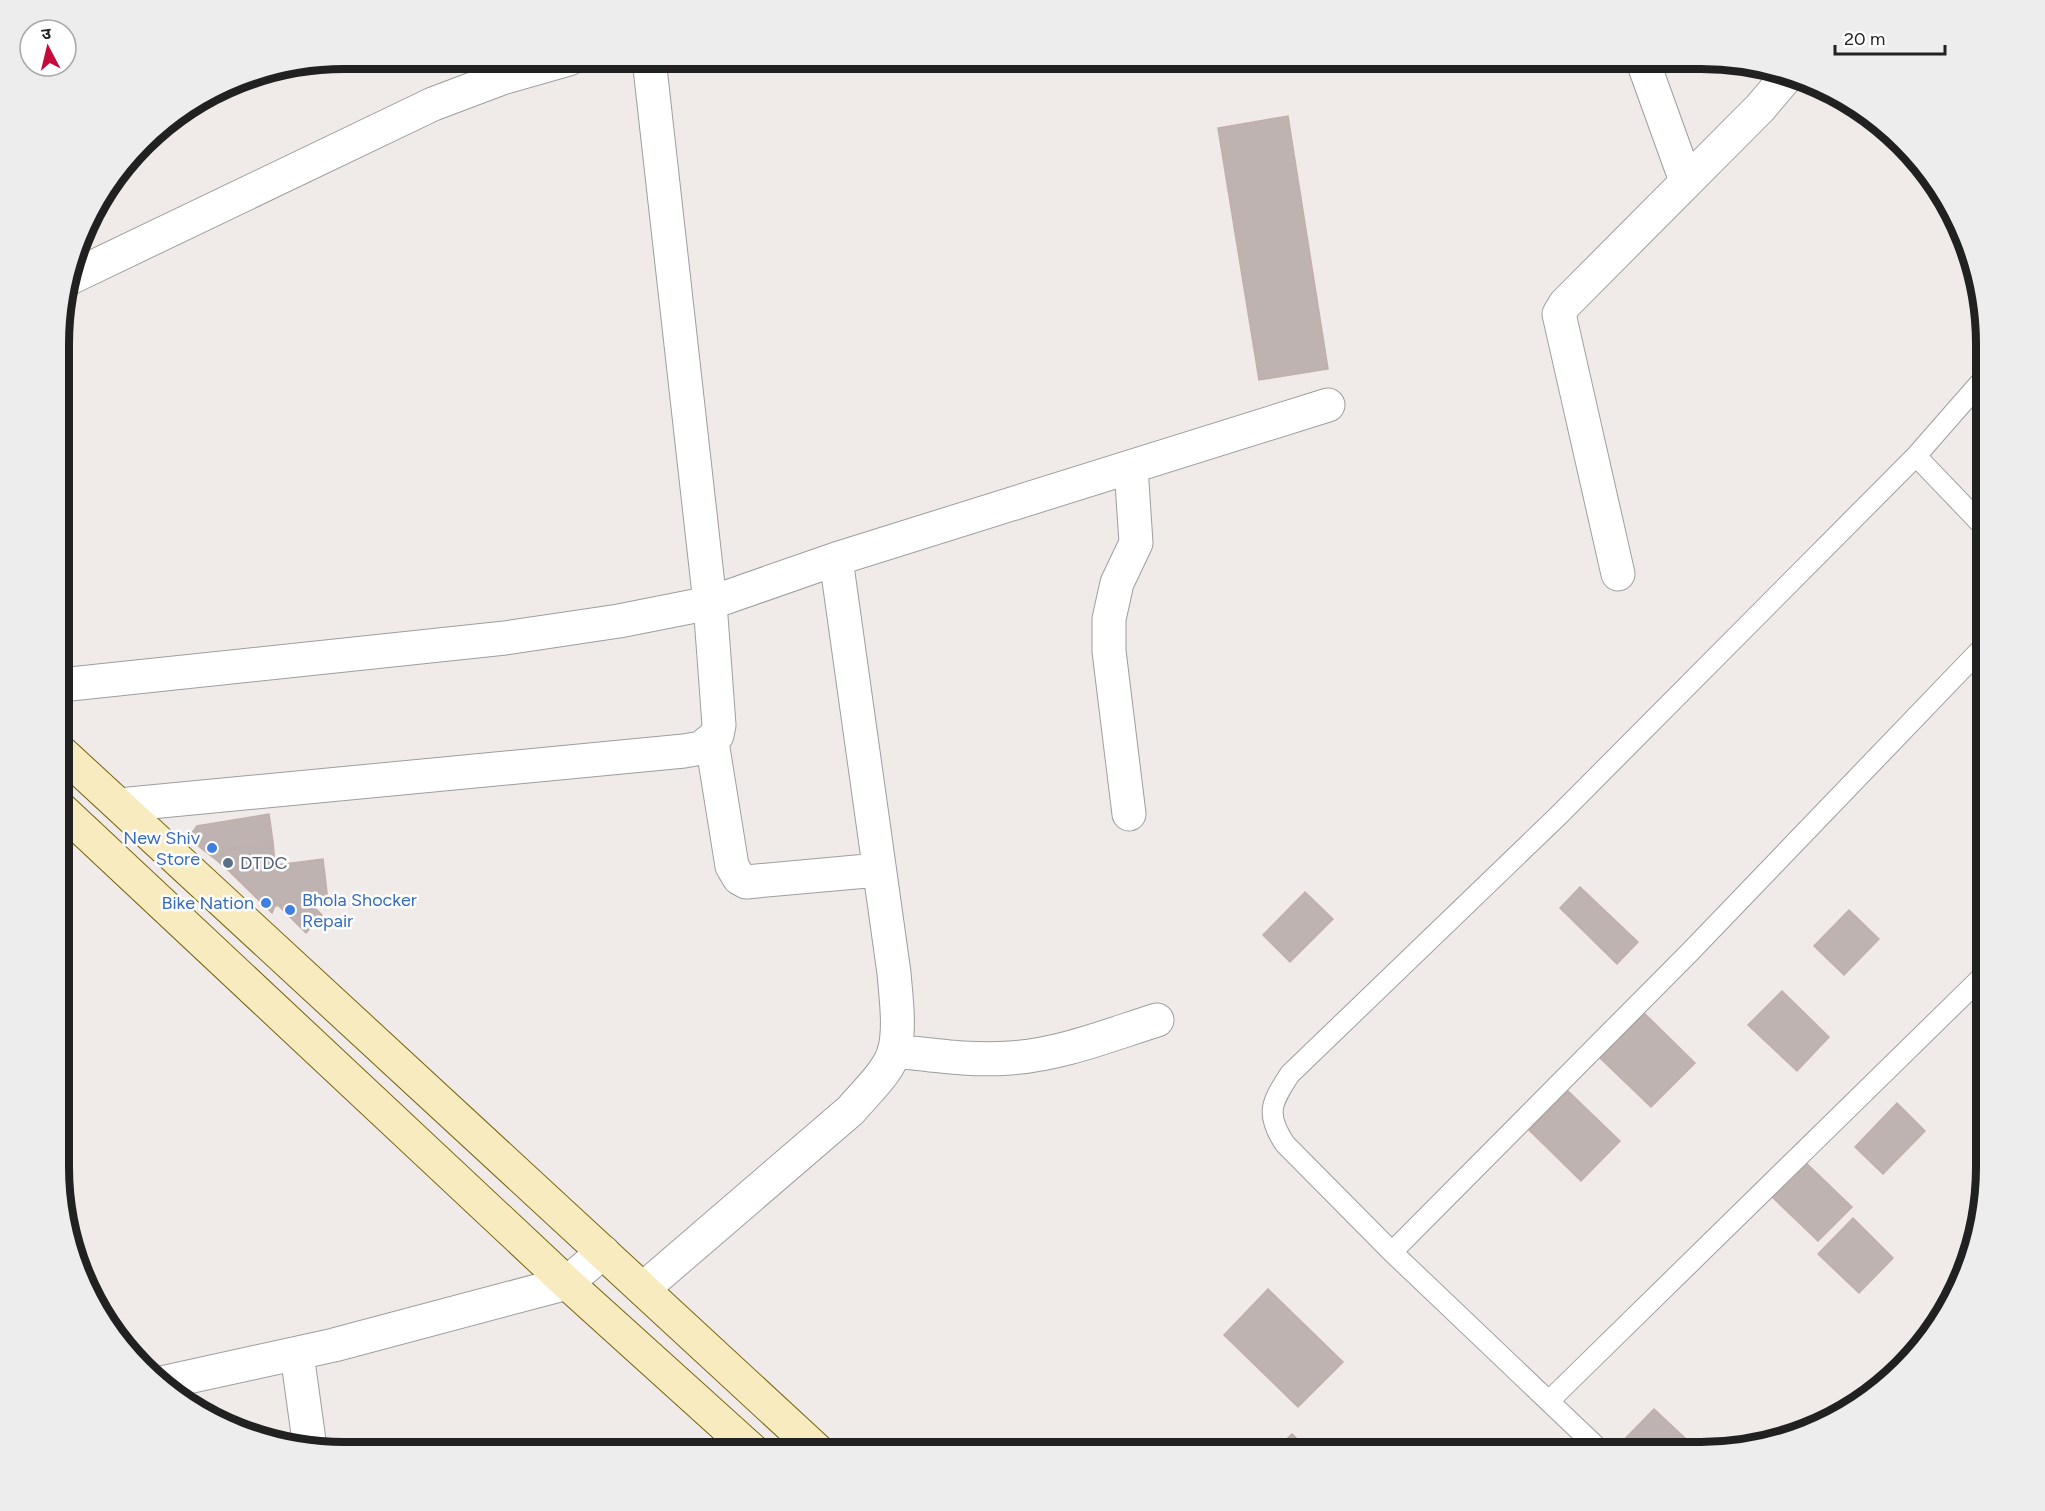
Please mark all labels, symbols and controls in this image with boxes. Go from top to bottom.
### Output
north arrow [18,18,78,78]
scale bar [1835,18,1944,56]
text: उ [40,24,53,44]
text: 20 m [1844,28,1885,50]
place label: New Shiv Store [123,827,201,870]
marker: New Shiv Store [205,841,219,855]
place label: DTDC [240,852,288,874]
marker: DTDC [221,856,235,870]
place label: Bhola Shocker Repair [302,889,417,932]
place label: Bike Nation [161,892,254,914]
marker: Bike Nation [259,896,273,910]
marker: Bhola Shocker Repair [283,903,297,917]

